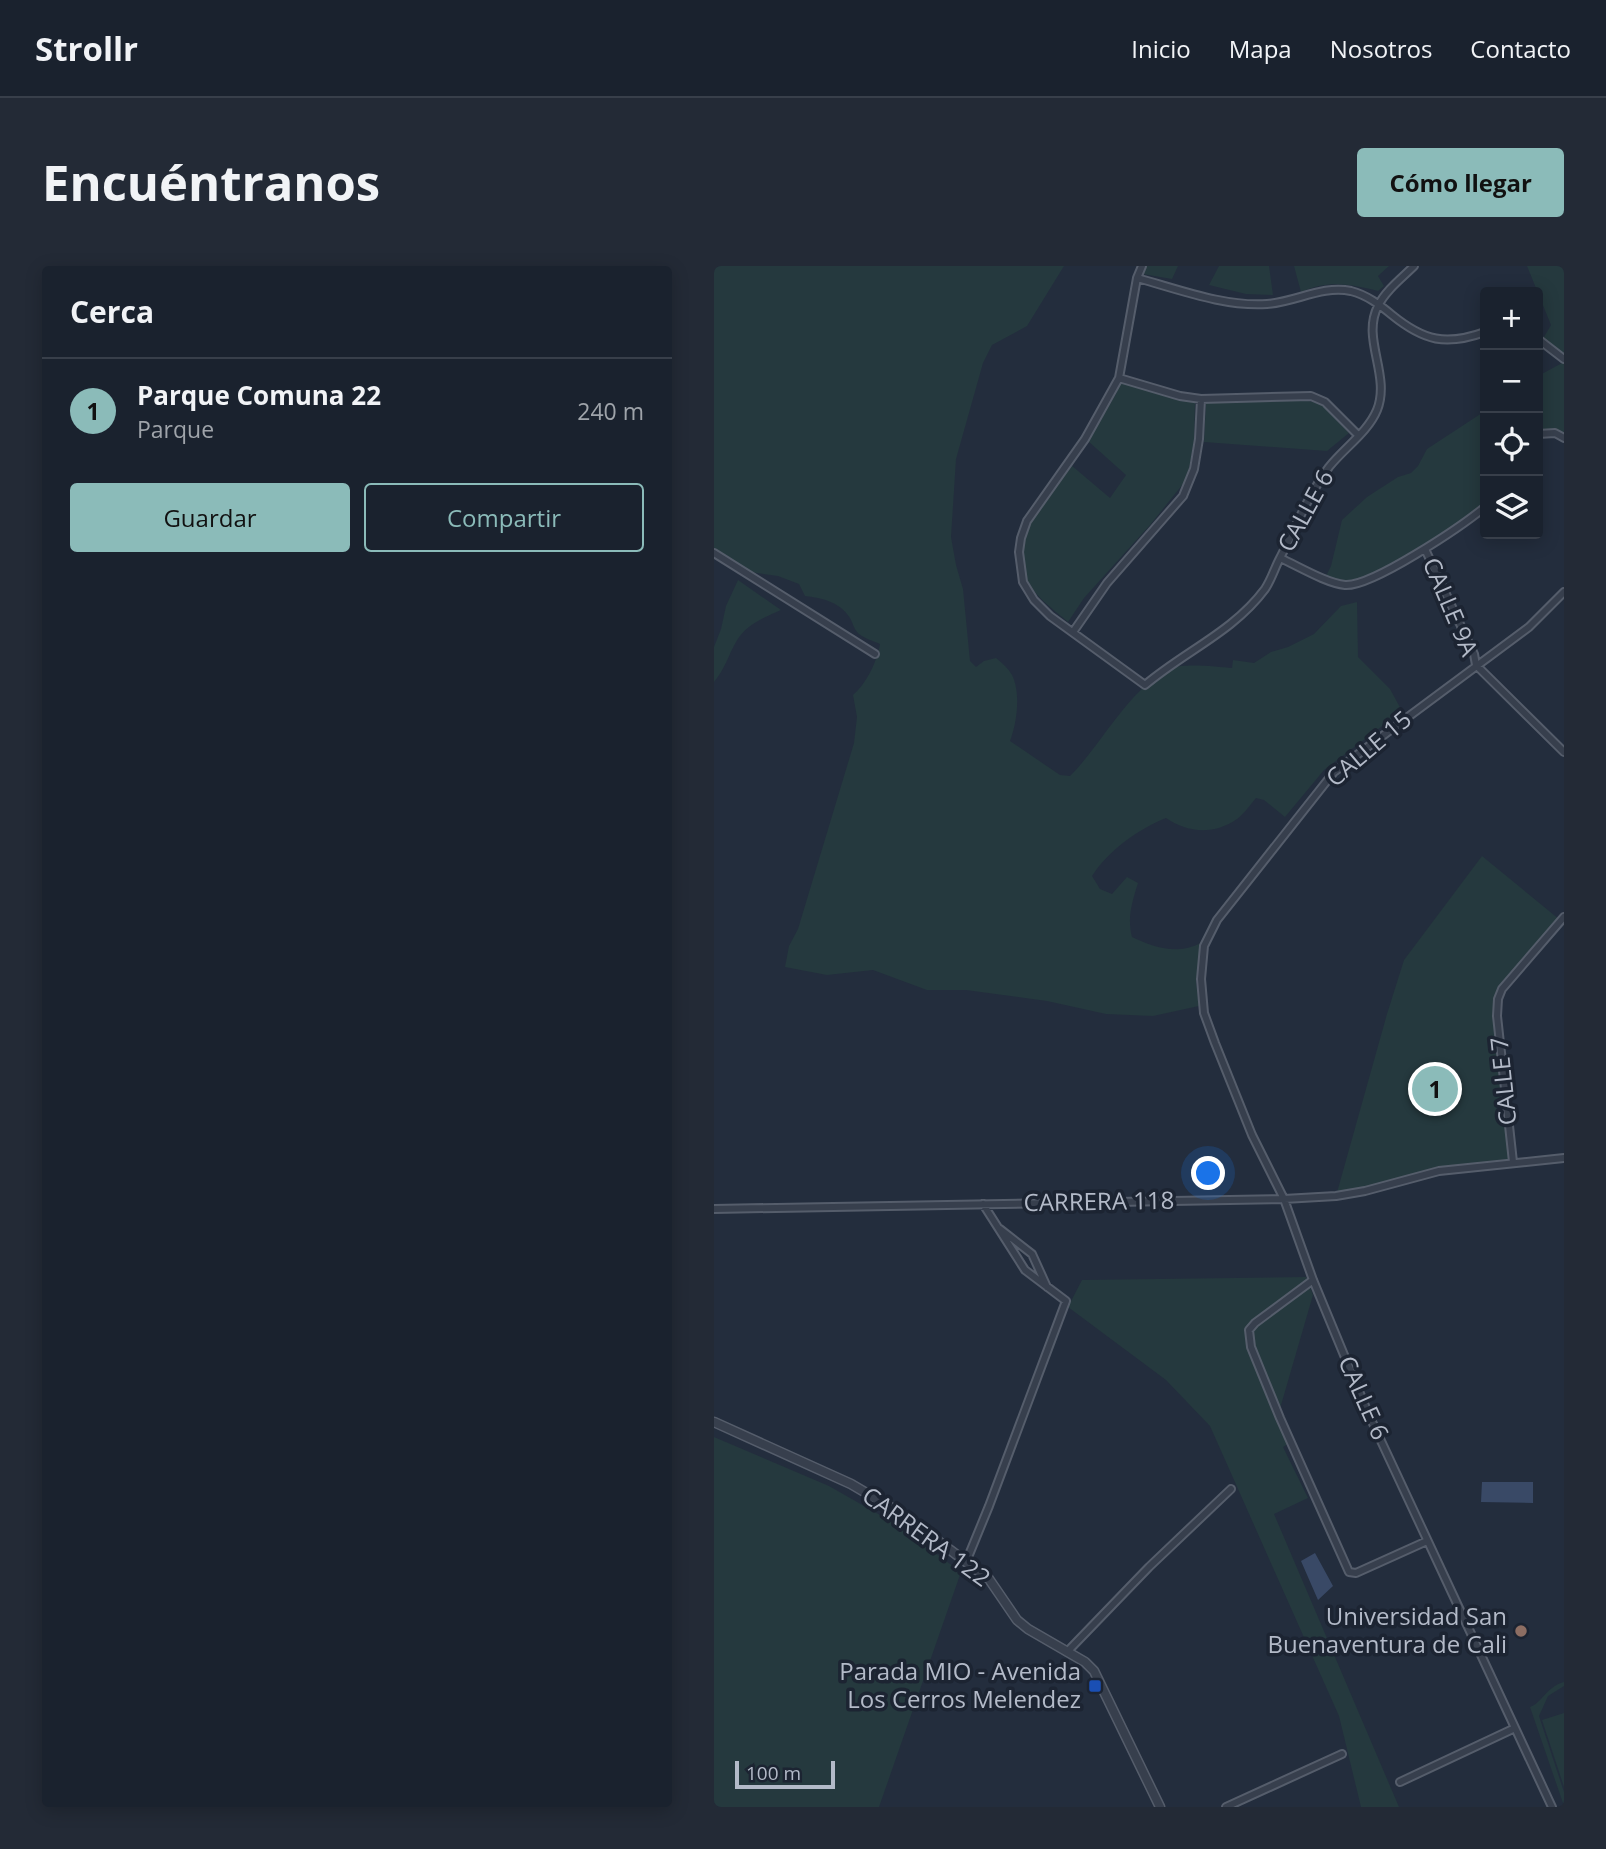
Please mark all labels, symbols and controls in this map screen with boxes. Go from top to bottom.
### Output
text: Strollr [35,26,138,71]
text: Inicio [1131,32,1191,65]
text: Mapa [1229,32,1292,65]
text: Nosotros [1330,32,1432,65]
text: Contacto [1470,32,1571,65]
button: Cómo llegar [1357,148,1564,217]
text: Encuéntranos [42,149,380,215]
map controls [1480,287,1543,539]
button: + [1480,287,1543,350]
text: Cerca [70,291,154,332]
button: − [1480,350,1543,413]
text: Parque Comuna 22 [137,377,381,413]
text: 1 [86,395,100,427]
text: 240 m [577,395,644,427]
text: Parque [137,413,214,445]
button: locate [1480,413,1543,476]
street label: CALLE 6 [1269,464,1341,557]
button: layers [1480,476,1543,539]
button: Guardar [70,483,350,552]
button: Compartir [364,483,644,552]
street label: CALLE 9A [1416,552,1487,661]
street label: CALLE 15 [1318,702,1418,793]
street label: CALLE 7 [1481,1035,1524,1127]
pin: 1 [1412,1063,1458,1115]
your location [1191,1156,1225,1190]
street label: CARRERA 118 [1023,1183,1175,1218]
street label: CALLE 6 [1331,1350,1397,1445]
street label: CARRERA 122 [856,1478,998,1593]
place label: Universidad San Buenaventura de Cali [1267,1599,1507,1660]
marker: Universidad San Buenaventura de Cali [1513,1623,1529,1639]
place label: Parada MIO - Avenida Los Cerros Melendez [839,1654,1081,1715]
marker: Parada MIO - Avenida Los Cerros Melendez [1087,1678,1103,1694]
scale bar [735,1758,835,1790]
text: 100 m [746,1760,801,1786]

